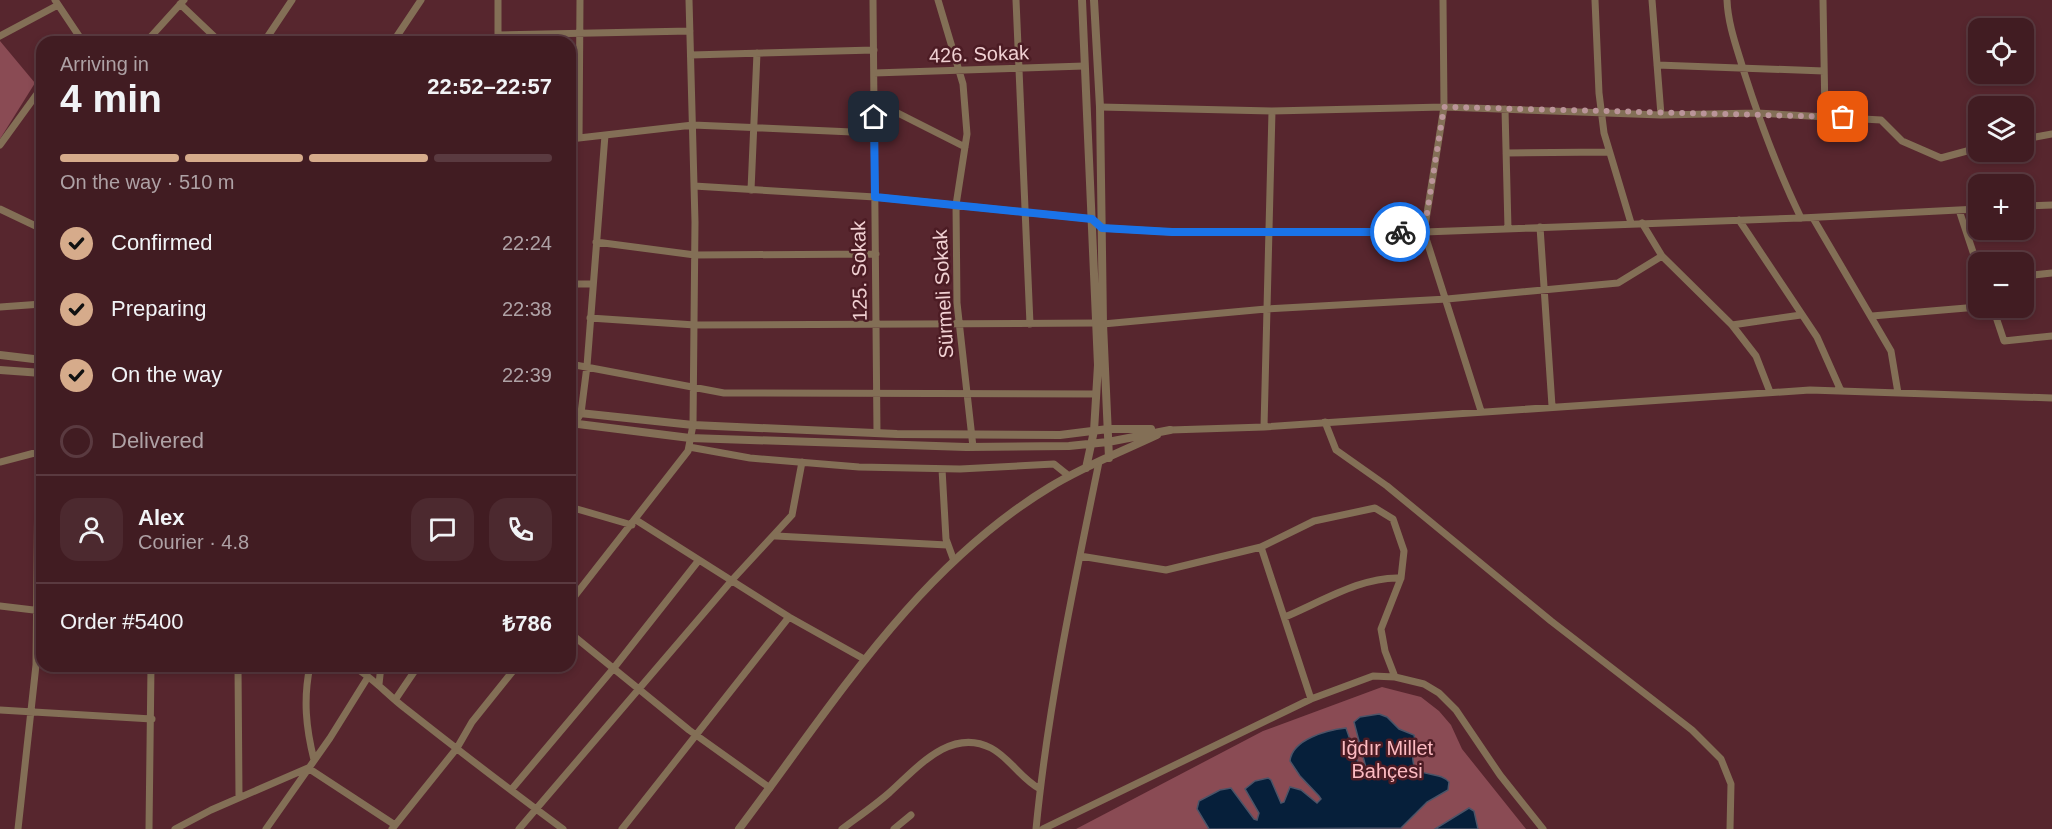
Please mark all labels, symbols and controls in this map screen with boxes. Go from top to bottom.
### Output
map controls [1968,18,2034,318]
button: locate [1968,18,2034,84]
street label: 426. Sokak [929,41,1030,67]
text: Arriving in [60,53,149,75]
text: 22:52–22:57 [427,74,552,99]
text: 4 min [60,77,162,120]
pin [848,91,899,142]
pin [1817,91,1868,142]
button: layers [1968,96,2034,162]
icon: home [857,100,890,133]
icon: bag [1826,100,1859,133]
text: On the way · 510 m [60,171,235,193]
button: + [1968,174,2034,240]
courier [1370,202,1430,262]
icon: bike [1384,216,1417,249]
street label: 125. Sokak [847,220,871,321]
icon: check [60,227,93,260]
street label: Sürmeli Sokak [929,228,957,359]
text: Confirmed [111,230,212,255]
text: 22:24 [502,232,552,254]
button: − [1968,252,2034,318]
icon: check [60,293,93,326]
text: Preparing [111,296,206,321]
text: 22:38 [502,298,552,320]
icon: check [60,359,93,392]
text: On the way [111,362,222,387]
text: 22:39 [502,364,552,386]
text: Delivered [111,428,204,453]
button: person [60,498,123,561]
button: chat [411,498,474,561]
button: phone [489,498,552,561]
text: Alex [138,505,184,530]
text: Courier · 4.8 [138,531,249,553]
text: Order #5400 [60,609,184,634]
text: ₺786 [503,611,552,636]
park label: Iğdır Millet Bahçesi [1341,737,1434,782]

